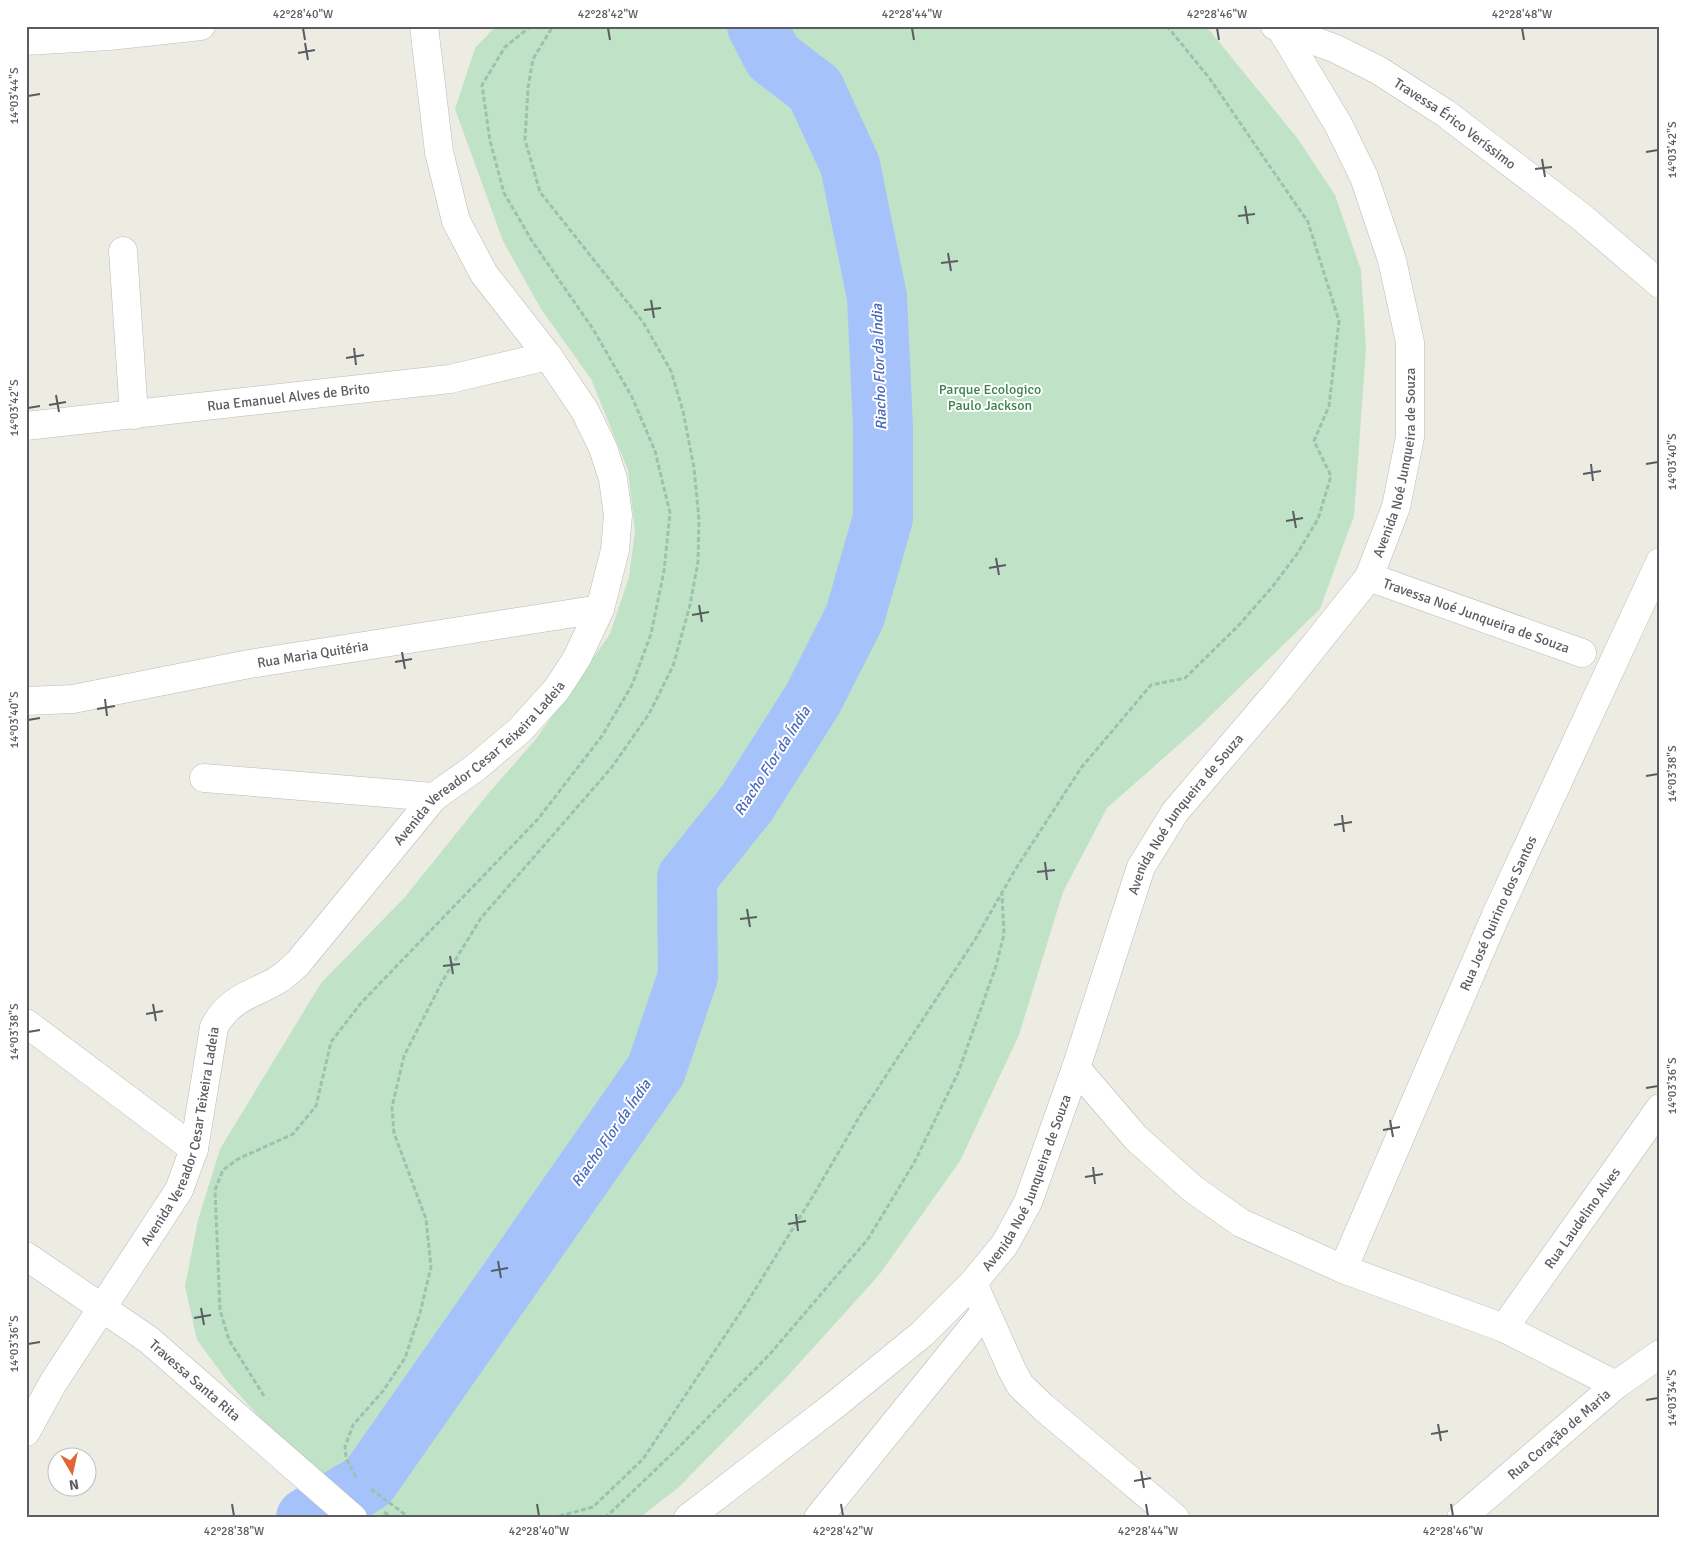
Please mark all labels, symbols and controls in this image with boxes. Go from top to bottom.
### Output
text: 42°28'40"W [273,7,333,22]
text: 42°28'42"W [578,7,638,22]
text: 42°28'44"W [882,7,942,22]
text: 42°28'46"W [1187,7,1247,22]
text: 42°28'48"W [1492,7,1552,22]
text: 14°03'44"S [7,67,22,125]
street label: Travessa Érico Veríssimo [1391,75,1519,173]
text: 14°03'42"S [1665,121,1680,179]
water label: Riacho Flor da Índia [868,303,890,431]
street label: Avenida Noé Junqueira de Souza [1369,368,1419,560]
text: 14°03'42"S [7,379,22,437]
street label: Rua Emanuel Alves de Brito [206,380,371,415]
park label: Parque Ecologico Paulo Jackson [939,381,1041,414]
text: 14°03'40"S [1665,433,1680,491]
street label: Travessa Noé Junqueira de Souza [1381,575,1572,657]
street label: Rua Maria Quitéria [256,637,370,672]
street label: Avenida Vereador Cesar Teixeira Ladeia [390,678,569,849]
text: 14°03'40"S [7,691,22,749]
water label: Riacho Flor da Índia [730,703,814,819]
street label: Avenida Noé Junqueira de Souza [1125,730,1247,897]
text: 14°03'38"S [1665,745,1680,803]
street label: Rua José Quirino dos Santos [1456,833,1541,994]
text: 14°03'38"S [7,1003,22,1061]
street label: Avenida Vereador Cesar Teixeira Ladeia [137,1025,223,1249]
text: 14°03'36"S [1665,1057,1680,1115]
water label: Riacho Flor da Índia [567,1076,655,1190]
street label: Avenida Noé Junqueira de Souza [978,1092,1075,1275]
street label: Rua Laudelino Alves [1541,1164,1624,1272]
text: 14°03'36"S [7,1315,22,1373]
street label: Travessa Santa Rita [146,1336,244,1425]
text: 14°03'34"S [1665,1369,1680,1427]
street label: Rua Coração de Maria [1504,1386,1614,1483]
north arrow [48,1446,98,1496]
text: N [68,1475,80,1494]
text: 42°28'38"W [204,1524,264,1539]
text: 42°28'40"W [509,1524,569,1539]
text: 42°28'42"W [813,1524,873,1539]
text: 42°28'44"W [1118,1524,1178,1539]
text: 42°28'46"W [1423,1524,1483,1539]

